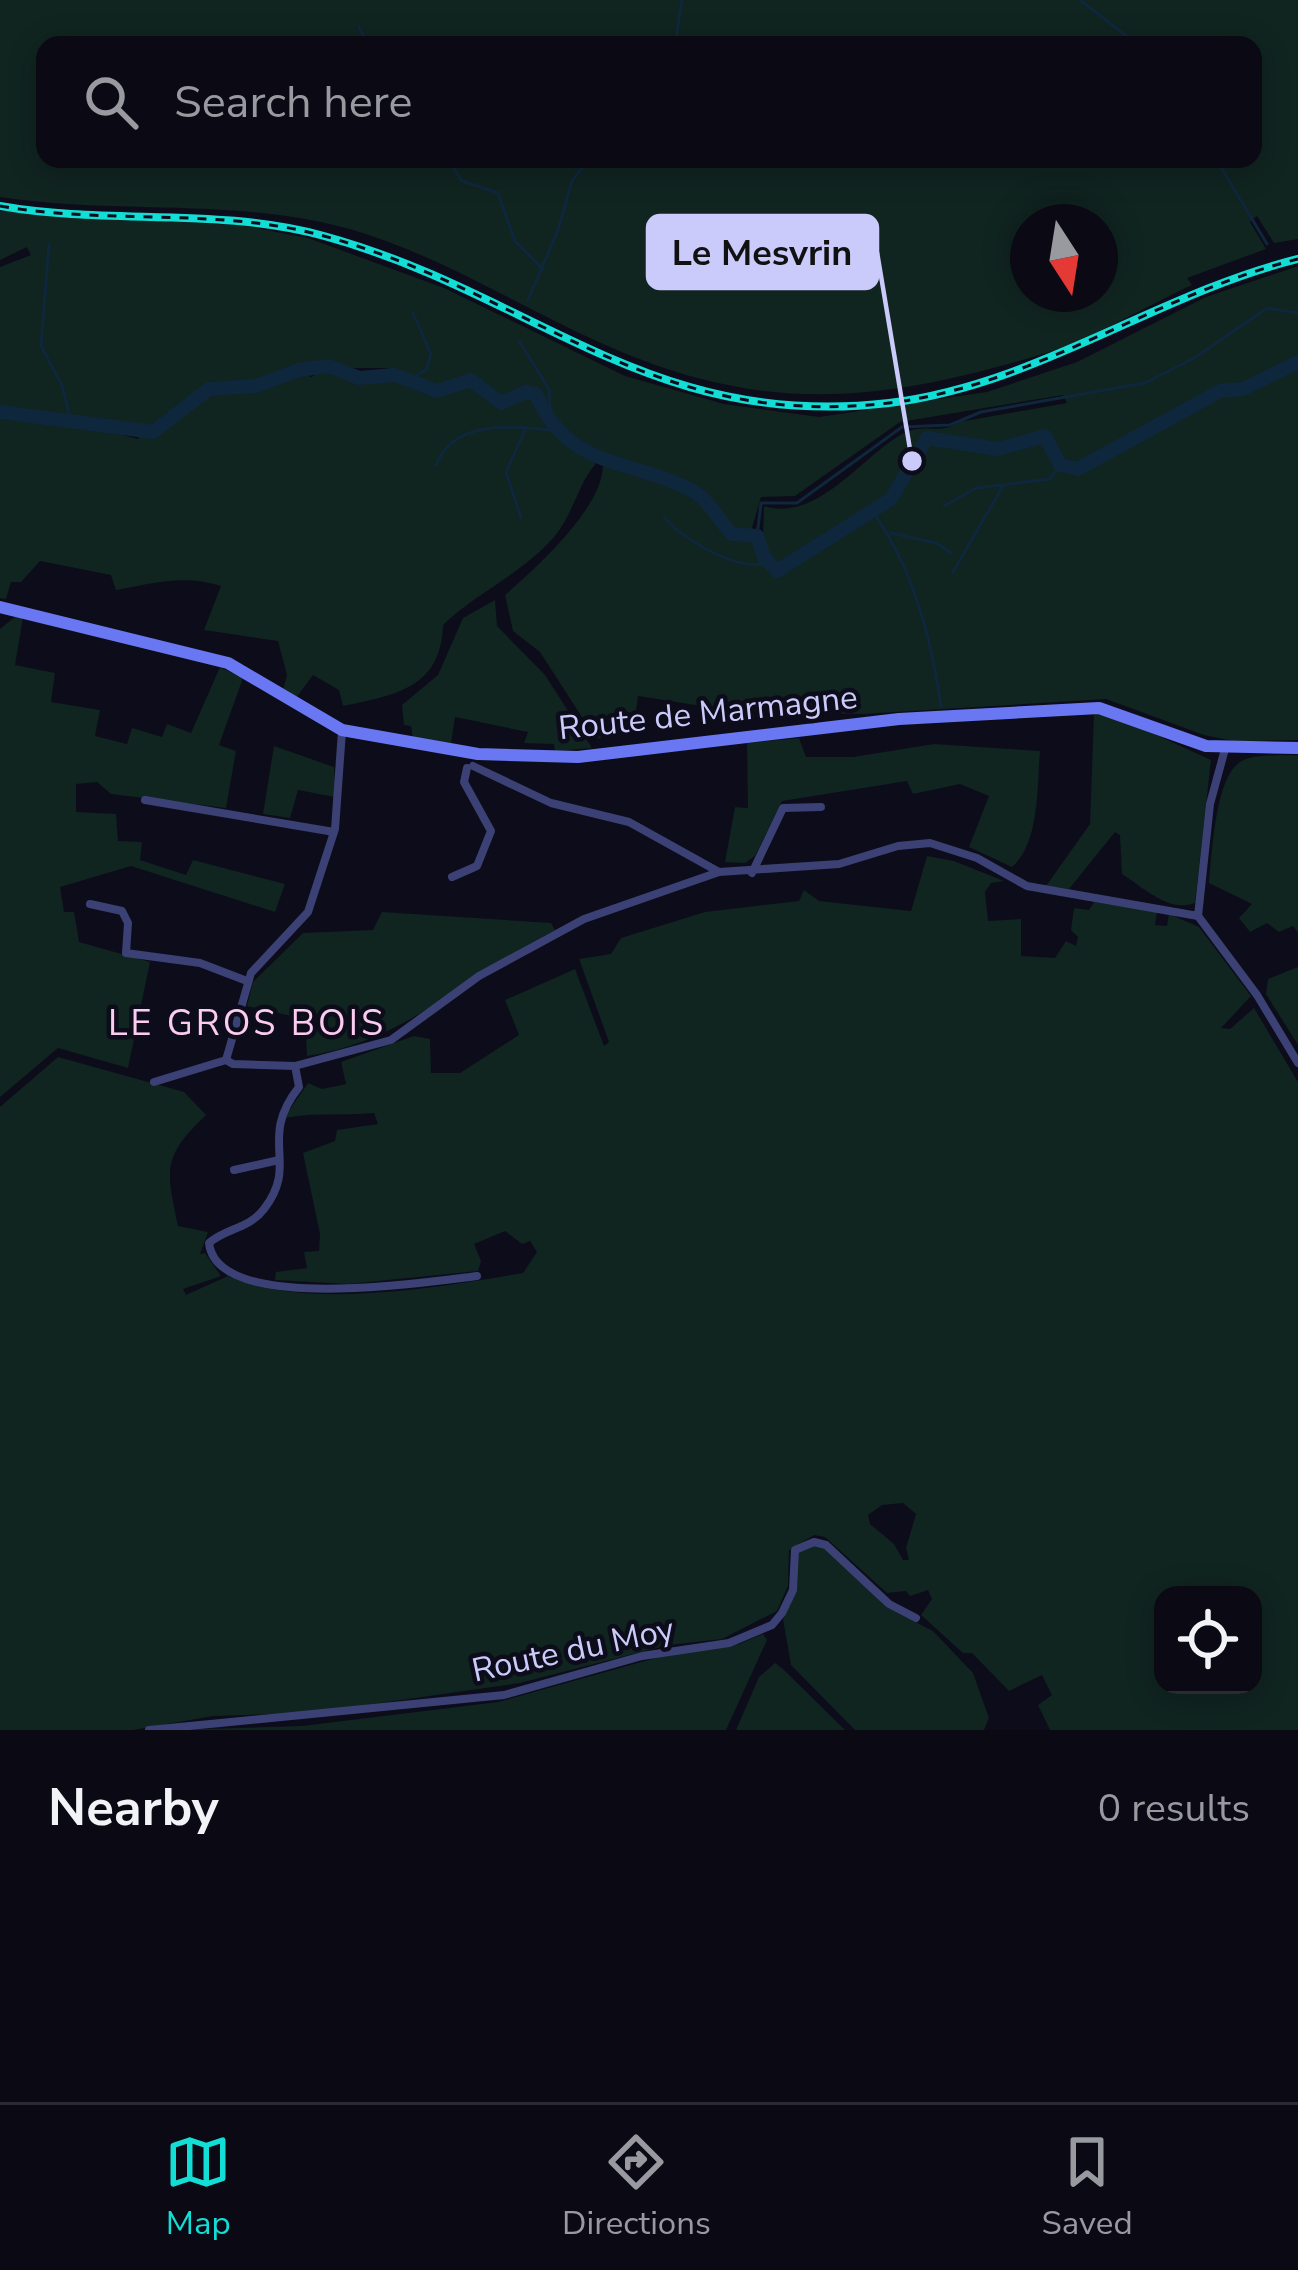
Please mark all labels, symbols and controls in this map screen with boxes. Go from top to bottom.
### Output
search box [36,36,1262,168]
icon: search [78,69,144,135]
text: Search here [174,72,413,133]
north arrow [1010,204,1118,312]
callout: Le Mesvrin [648,216,877,288]
text: Le Mesvrin [672,229,852,278]
street label: Route de Marmagne [556,675,860,751]
district label: LE GROS BOIS [108,999,386,1048]
map controls [1154,1586,1262,1694]
button: locate [1154,1586,1262,1694]
street label: Route du Moy [468,1607,678,1693]
text: Nearby [48,1773,219,1843]
text: 0 results [1098,1782,1250,1835]
tab: Map [165,2129,231,2246]
tab: Directions [562,2129,711,2246]
tab: Saved [1041,2129,1133,2246]

